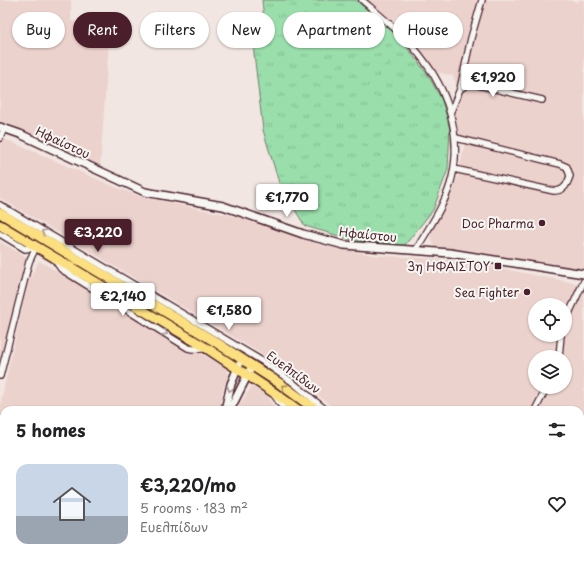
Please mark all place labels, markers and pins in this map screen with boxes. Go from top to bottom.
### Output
pin: €1,920 [460,64,526,98]
pin: €1,770 [254,184,320,218]
place label: Doc Pharma [462,214,534,232]
marker: Doc Pharma [537,218,547,228]
pin: €3,220 [65,219,131,253]
place label: 3η ΗΦΑΙΣΤΟΥ [407,257,490,275]
marker: 3η ΗΦΑΙΣΤΟΥ [493,261,503,271]
pin: €2,140 [90,283,156,317]
place label: Sea Fighter [455,283,519,301]
marker: Sea Fighter [522,287,532,297]
pin: €1,580 [196,297,262,331]

